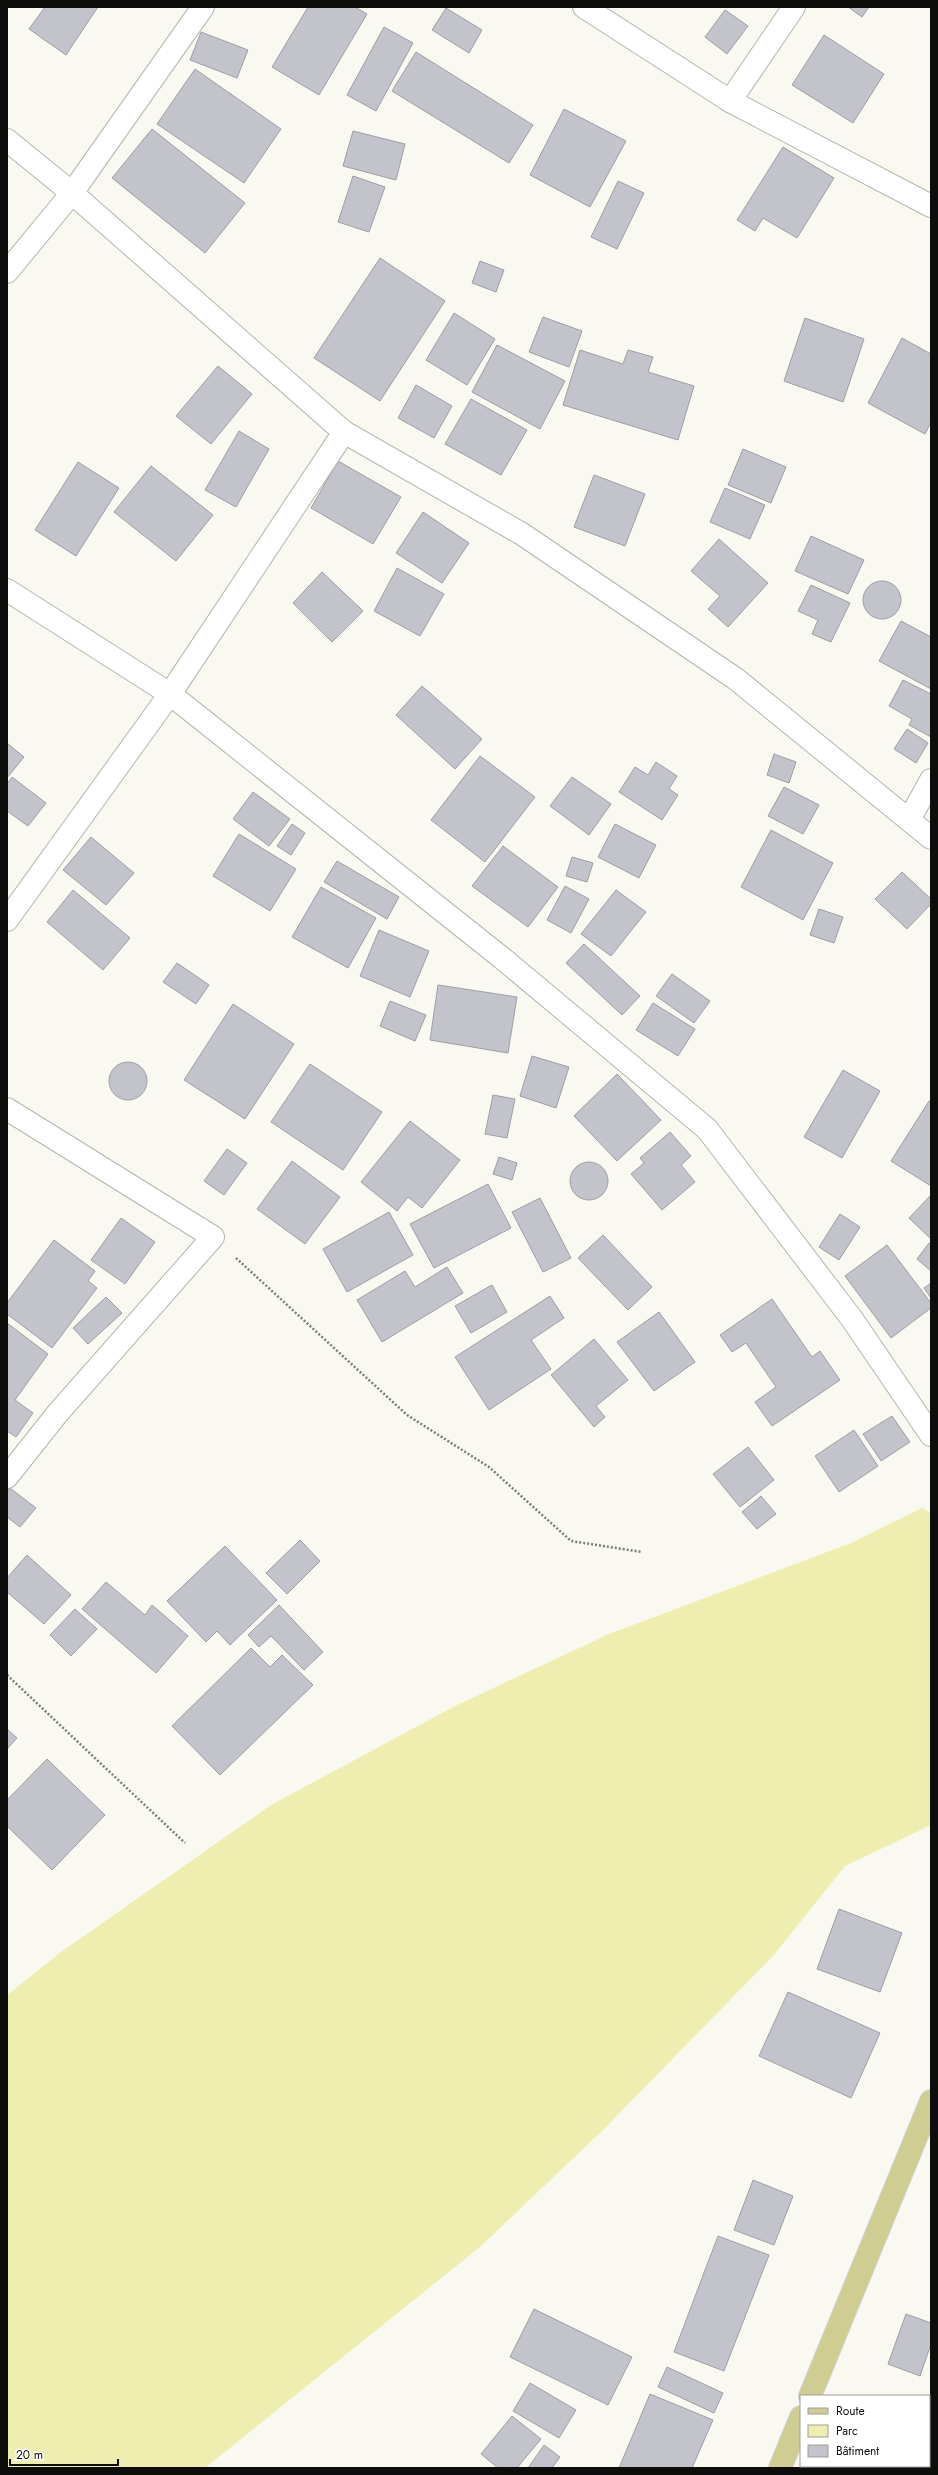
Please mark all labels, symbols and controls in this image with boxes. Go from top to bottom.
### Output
legend [800,2395,930,2467]
text: Route [836,2402,865,2420]
text: Parc [836,2422,858,2440]
scale bar [10,2441,118,2467]
text: Bâtiment [836,2442,879,2460]
text: 20 m [16,2446,43,2464]

